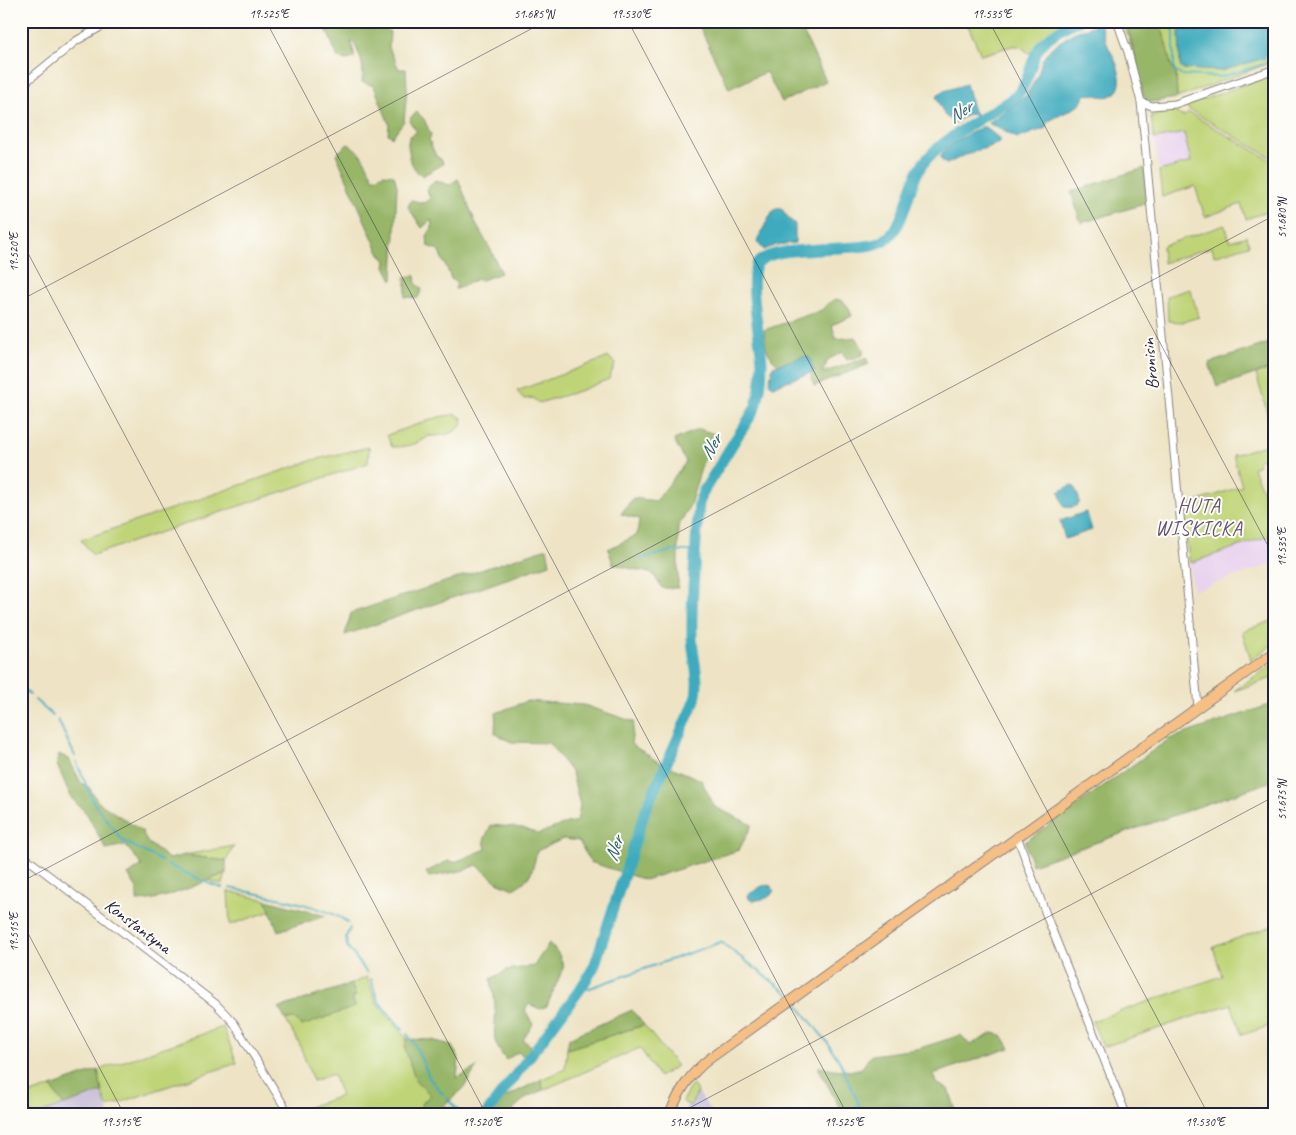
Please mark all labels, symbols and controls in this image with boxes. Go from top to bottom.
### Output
text: 19.525°E [249,6,290,22]
text: 51.685°N [514,6,556,22]
text: 19.530°E [611,6,652,22]
text: 19.535°E [972,6,1013,22]
water label: Ner [943,93,980,129]
text: 51.680°N [1274,196,1290,238]
text: 19.520°E [6,231,22,272]
street label: Bronisin [1137,337,1163,390]
water label: Ner [694,427,730,464]
district label: HUTA WISKICKA [1155,493,1243,541]
text: 19.535°E [1274,526,1290,567]
text: 51.675°N [1274,778,1290,820]
water label: Ner [599,830,630,864]
street label: Konstantyna [100,894,177,959]
text: 19.515°E [6,911,22,952]
text: 19.515°E [101,1114,142,1130]
text: 19.520°E [462,1114,503,1130]
text: 51.675°N [670,1114,712,1130]
text: 19.525°E [824,1114,865,1130]
text: 19.530°E [1185,1114,1226,1130]

